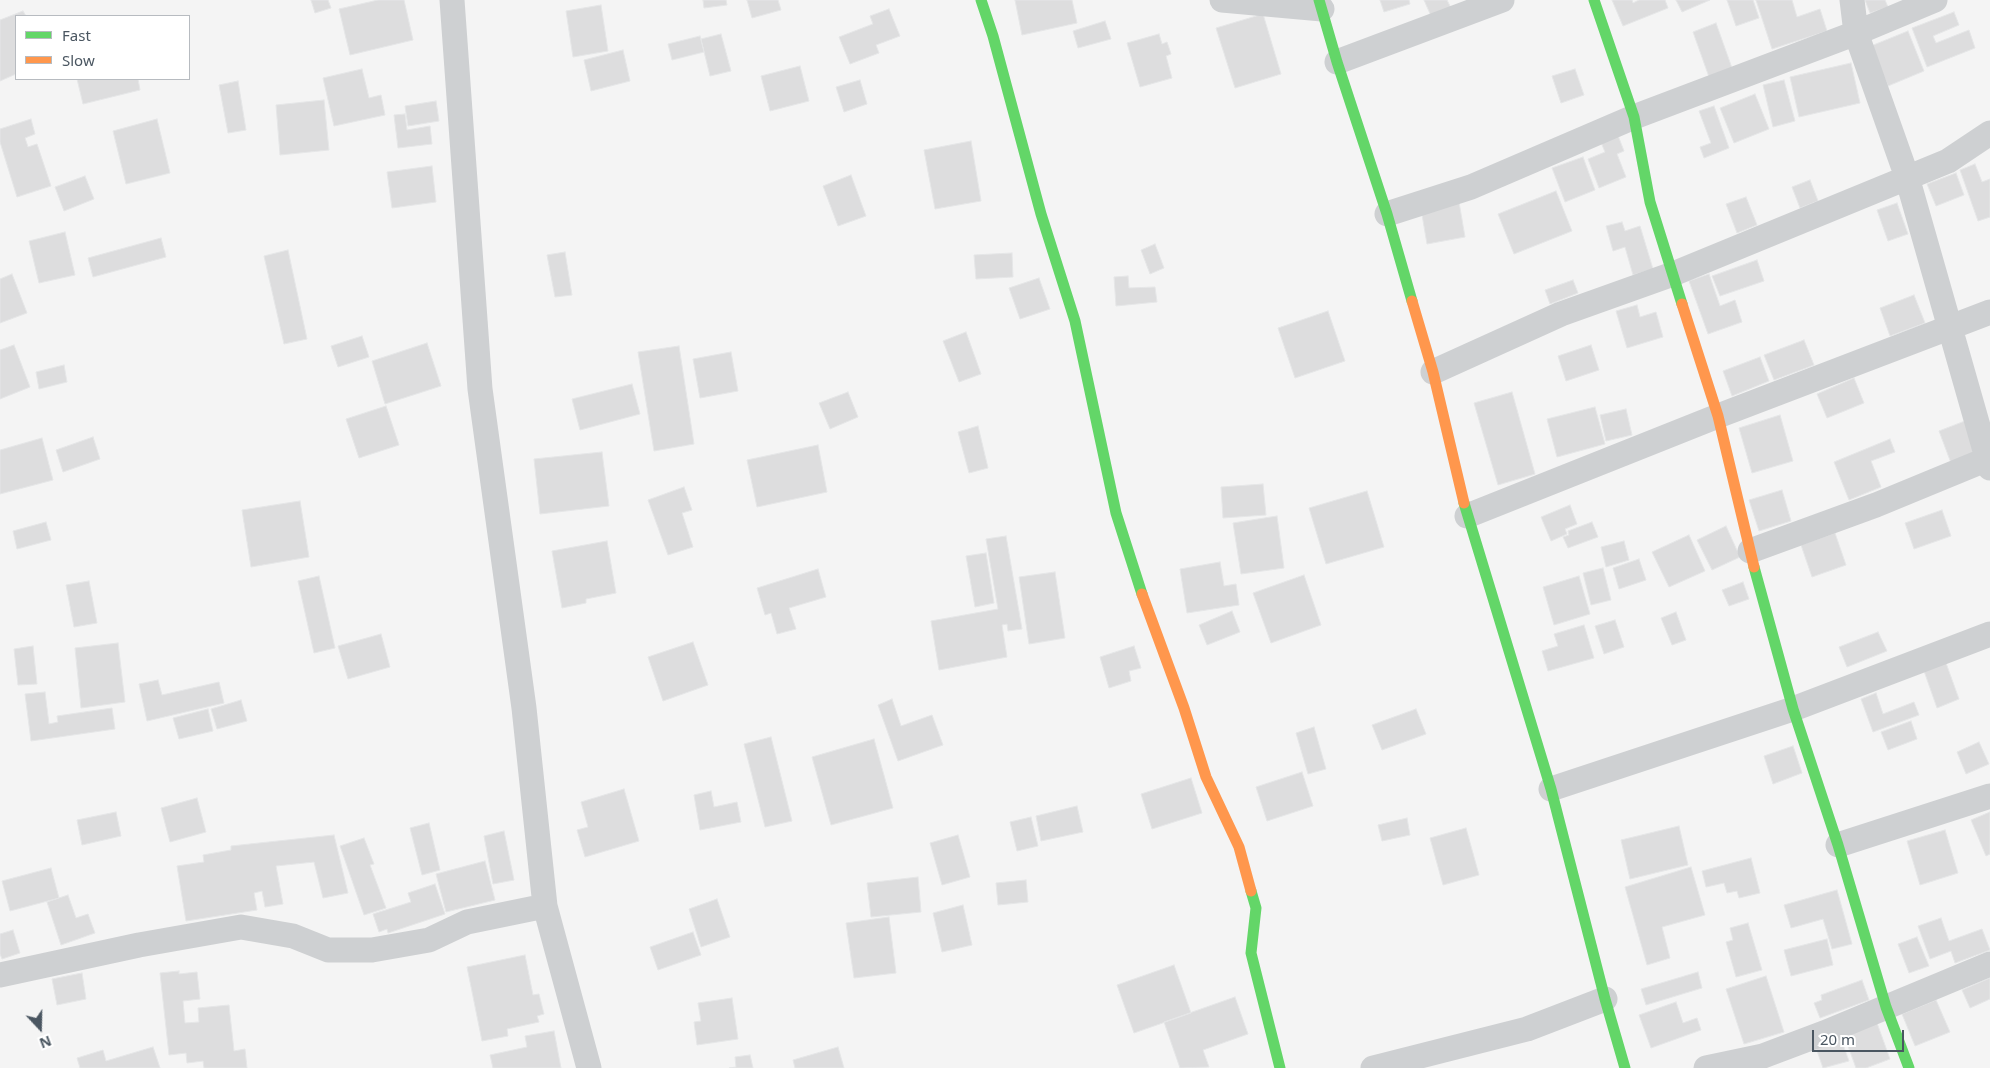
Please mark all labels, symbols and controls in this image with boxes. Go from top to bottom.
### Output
legend [15,15,190,80]
text: Fast [62,25,91,45]
text: Slow [62,50,95,70]
north arrow [15,1003,65,1053]
scale bar [1815,1020,1908,1052]
text: 20 m [1820,1029,1855,1049]
text: N [37,1032,54,1053]

